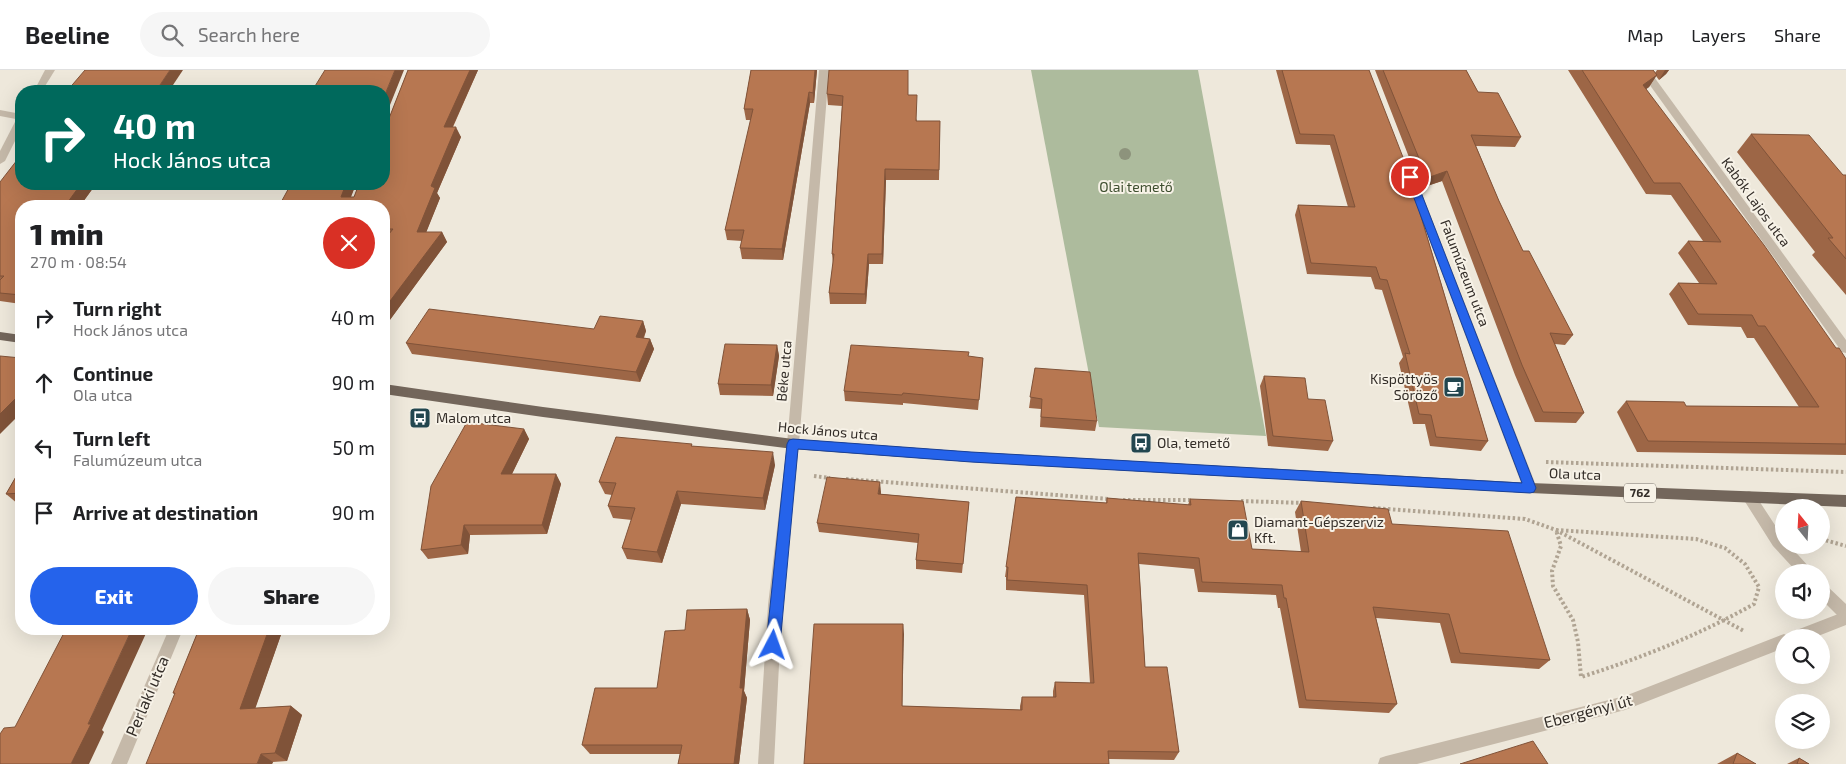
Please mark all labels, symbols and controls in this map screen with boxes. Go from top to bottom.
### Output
search box [140,12,490,57]
text: Beeline [25,20,110,49]
icon: search [158,21,186,49]
text: Search here [198,23,300,46]
text: Map [1627,24,1663,46]
text: Layers [1691,24,1746,46]
text: Share [1774,24,1821,46]
text: 40 m [113,104,196,146]
icon: right [30,105,95,170]
text: Hock János utca [113,146,271,172]
street label: Kabók Lajos utca [1718,154,1795,250]
pin [1389,156,1431,198]
icon: arrive [1396,163,1424,191]
park label: Olai temető [1099,178,1173,195]
text: 1 min [30,215,104,251]
button: close [323,217,375,269]
street label: Falumúzeum utca [1437,217,1494,329]
text: 270 m · 08:54 [30,252,127,271]
text: Turn right [73,297,161,320]
icon: right [30,304,58,332]
text: 40 m [331,306,375,329]
text: Hock János utca [73,320,188,339]
street label: Béke utca [772,340,795,402]
text: Continue [73,362,153,385]
icon: ahead [30,369,58,397]
place label: Kispöttyös Söröző [1370,370,1438,403]
text: 90 m [332,371,375,394]
cafe icon: Kispöttyös Söröző [1442,375,1466,399]
text: Ola utca [73,385,133,404]
bus stop icon: Malom utca [408,406,432,430]
place label: Malom utca [436,409,511,426]
street label: Hock János utca [777,418,879,443]
text: Turn left [73,427,150,450]
bus stop icon: Ola, temető [1129,431,1153,455]
icon: left [30,434,58,462]
place label: Ola, temető [1157,434,1230,451]
text: 50 m [332,436,375,459]
text: Falumúzeum utca [73,450,202,469]
street label: Ola utca [1549,464,1601,483]
road number: 762 [1624,483,1656,502]
icon: arrive [30,499,58,527]
north arrow [1775,499,1830,554]
map controls [1775,499,1830,749]
text: Arrive at destination [73,501,258,524]
text: 90 m [332,501,375,524]
place label: Diamant-Gépszerviz Kft. [1254,513,1384,546]
shop icon: Diamant-Gépszerviz Kft. [1226,518,1250,542]
button: sound [1775,564,1830,619]
button: Exit [30,567,198,625]
button: Share [208,567,375,625]
position arrow [746,618,798,670]
button: search [1775,629,1830,684]
street label: Perlaki utca [121,653,172,739]
street label: Ebergényi út [1541,690,1634,731]
button: layers [1775,694,1830,749]

